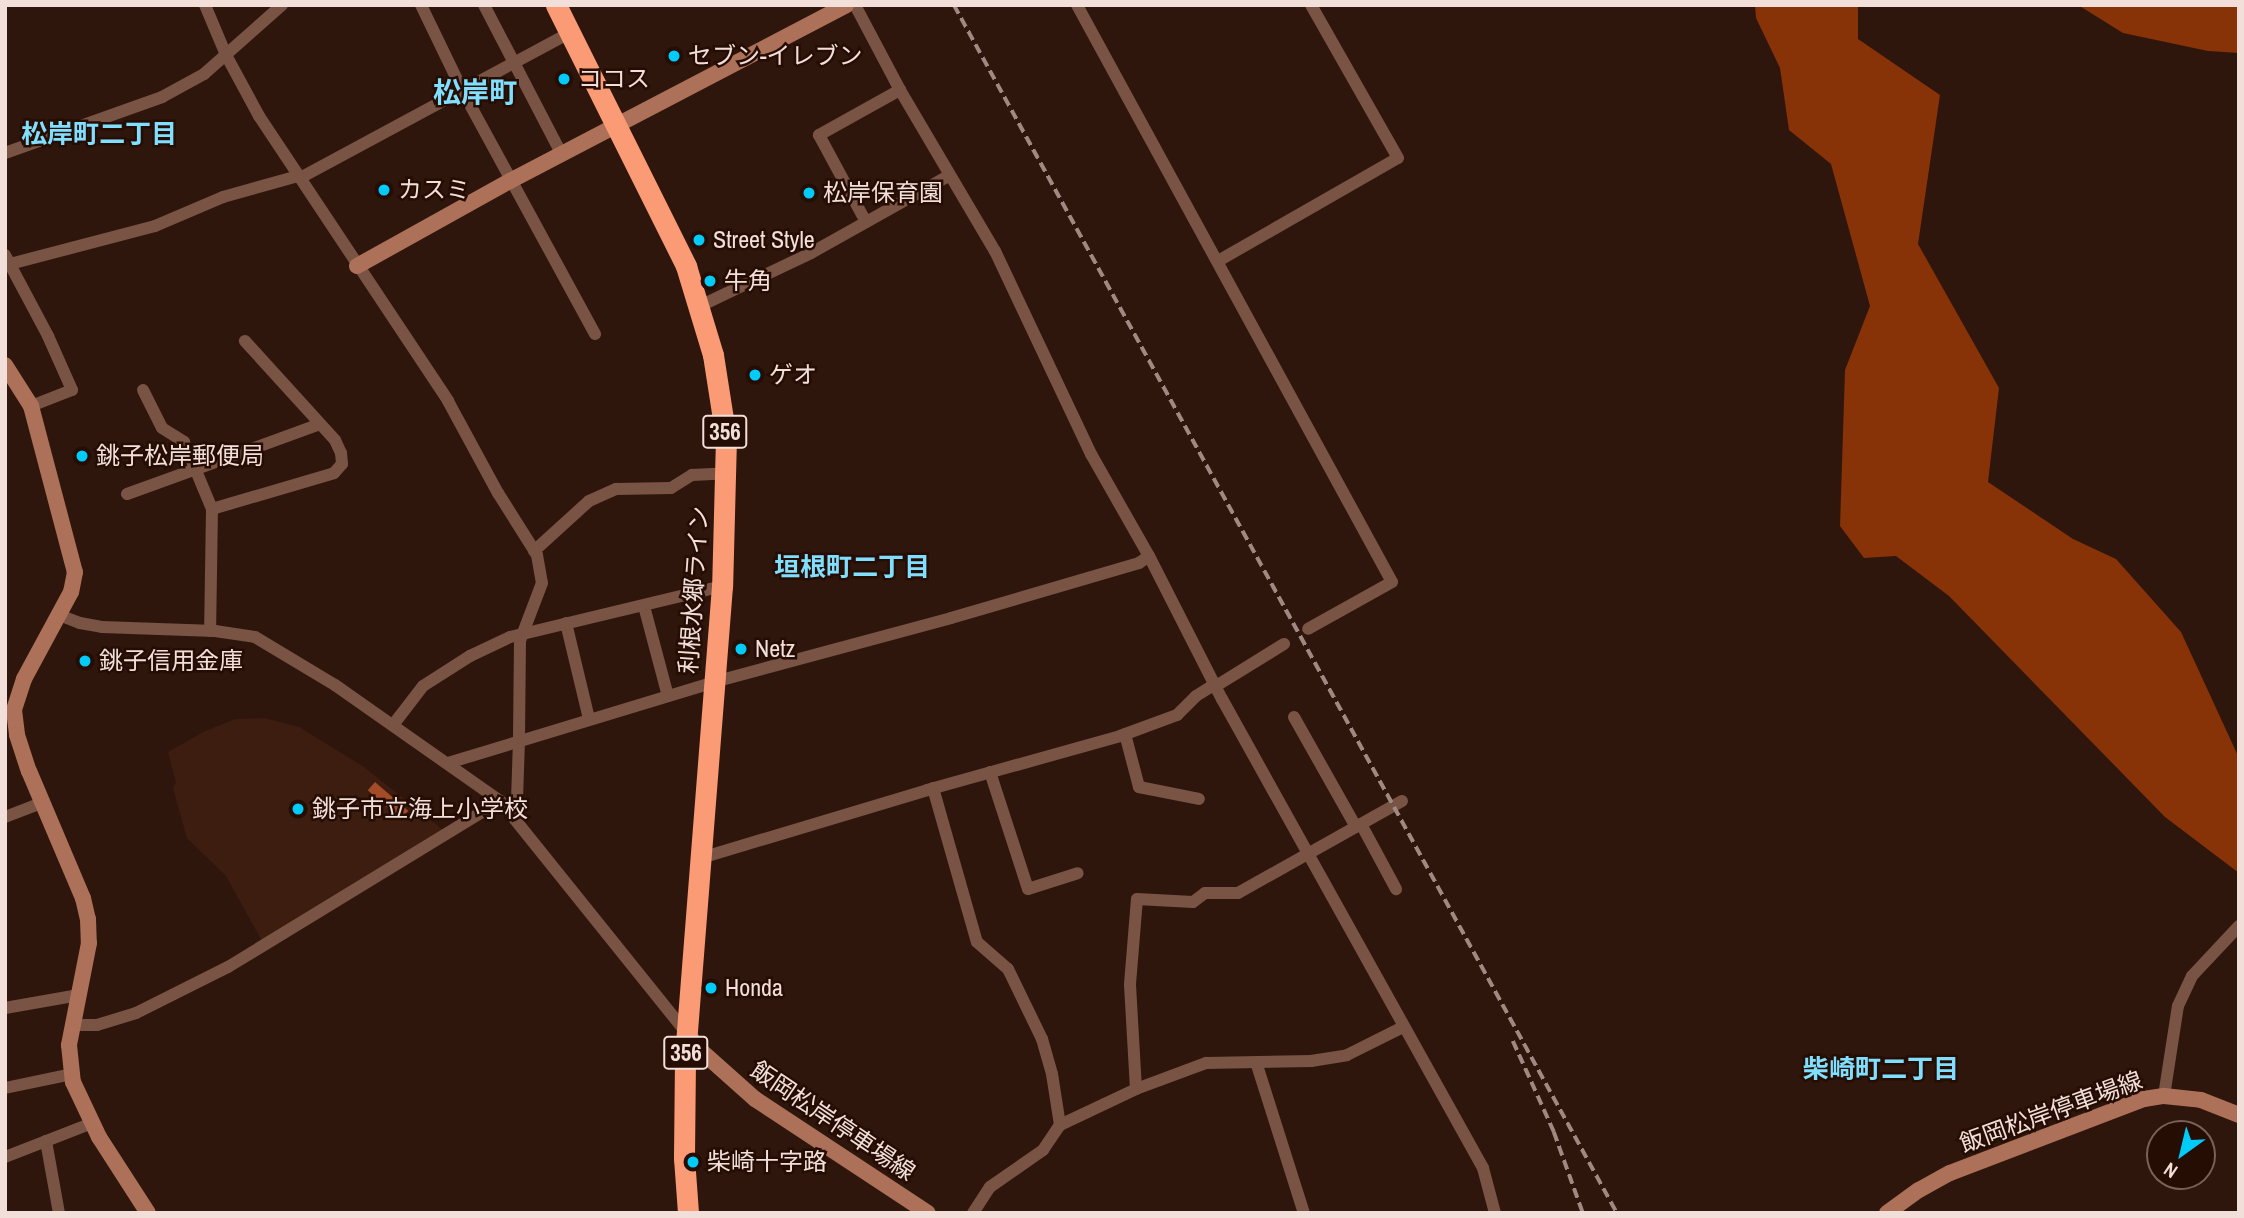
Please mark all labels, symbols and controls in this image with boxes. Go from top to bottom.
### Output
place label: セブン-イレブン [688,42,863,70]
marker: セブン-イレブン [666,48,682,64]
place label: ココス [578,65,650,93]
marker: ココス [556,71,572,87]
district label: 松岸町 [433,75,517,109]
district label: 松岸町二丁目 [21,118,177,150]
place label: カスミ [398,176,470,204]
place label: 松岸保育園 [823,179,943,207]
marker: カスミ [376,182,392,198]
marker: 松岸保育園 [801,185,817,201]
place label: Street Style [713,226,815,254]
marker: Street Style [691,232,707,248]
place label: 牛角 [724,267,772,295]
marker: 牛角 [702,273,718,289]
place label: ゲオ [769,361,817,389]
marker: ゲオ [747,367,763,383]
road number: 356 [702,412,748,452]
place label: 銚子松岸郵便局 [96,442,264,470]
marker: 銚子松岸郵便局 [74,448,90,464]
street label: 利根水郷ライン [674,505,714,675]
district label: 垣根町二丁目 [774,551,930,583]
place label: Netz [755,635,795,663]
marker: Netz [733,641,749,657]
place label: 銚子信用金庫 [99,647,243,675]
marker: 銚子信用金庫 [77,653,93,669]
place label: 銚子市立海上小学校 [312,795,528,823]
marker: 銚子市立海上小学校 [290,801,306,817]
place label: Honda [725,974,783,1002]
marker: Honda [703,980,719,996]
road number: 356 [663,1034,709,1072]
district label: 柴崎町二丁目 [1803,1053,1959,1085]
street label: 飯岡松岸停車場線 [745,1055,921,1187]
street label: 飯岡松岸停車場線 [1956,1066,2146,1158]
north arrow [2146,1120,2216,1190]
place label: 柴崎十字路 [707,1148,827,1176]
marker: 柴崎十字路 [685,1154,701,1170]
text: N [2158,1157,2182,1185]

